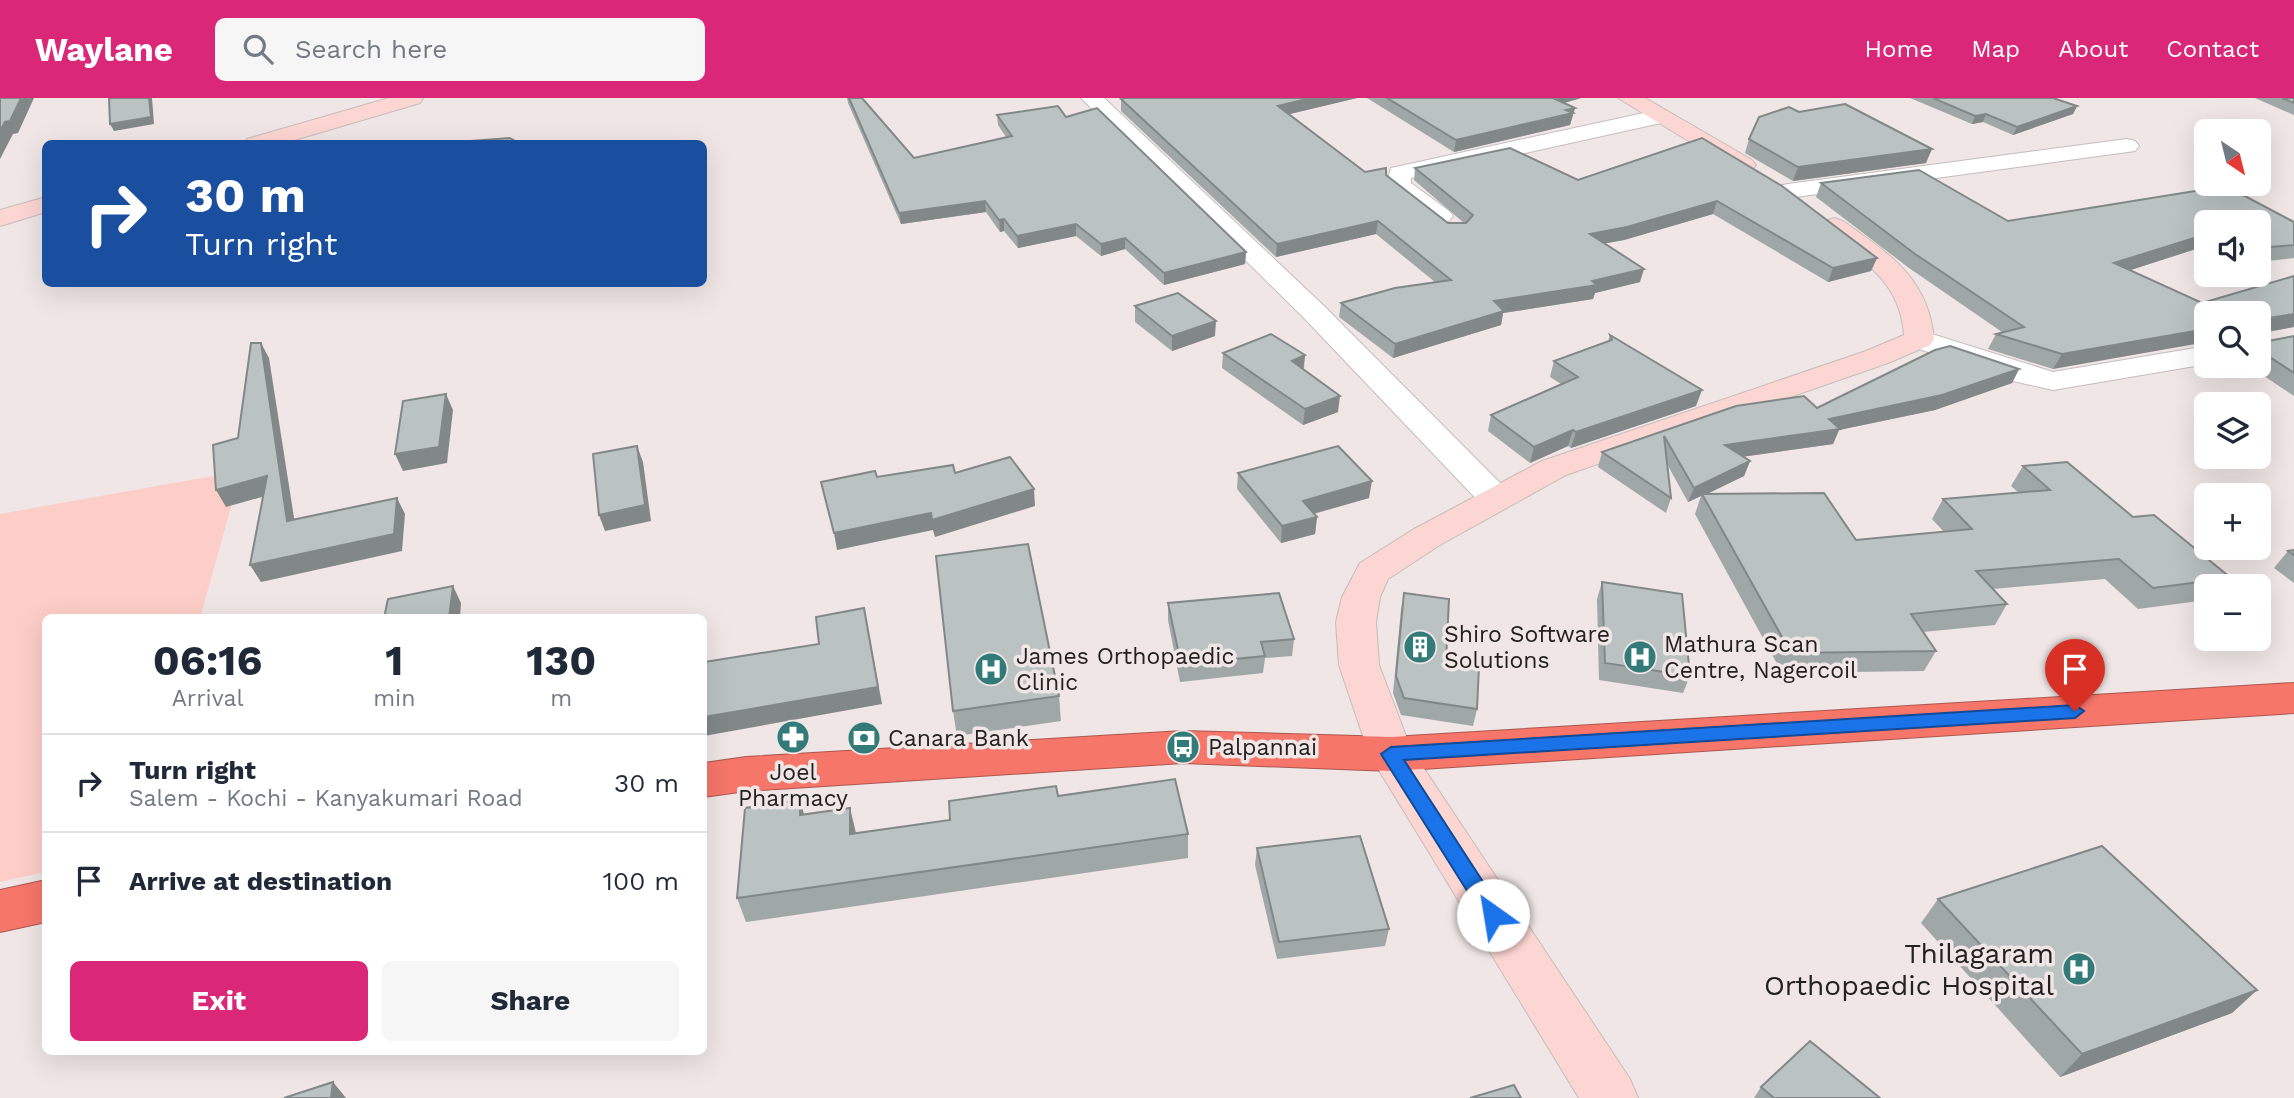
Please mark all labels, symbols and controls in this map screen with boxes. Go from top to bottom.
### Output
search box [215,18,705,81]
text: Waylane [35,30,173,69]
icon: search [239,30,277,68]
text: Search here [295,34,447,64]
text: Home [1865,35,1933,63]
text: Map [1971,35,2020,63]
text: About [2058,35,2128,63]
text: Contact [2166,35,2259,63]
north arrow [2194,119,2272,196]
map controls [2194,119,2271,651]
text: 30 m [185,166,306,224]
icon: right [70,168,161,259]
button: sound [2194,210,2271,287]
text: Turn right [185,225,337,263]
button: search [2194,301,2271,378]
button: layers [2194,392,2271,469]
button: + [2194,483,2271,560]
button: − [2194,574,2271,651]
place label: Shiro Software Solutions [1444,621,1610,674]
building icon: Shiro Software Solutions [1401,628,1439,666]
place label: Mathura Scan Centre, Nagercoil [1664,631,1857,684]
text: 06:16 [153,636,262,685]
text: 1 [385,636,403,685]
text: 130 [526,636,596,685]
hospital icon: Mathura Scan Centre, Nagercoil [1621,638,1659,676]
pin [2045,639,2105,711]
place label: James Orthopaedic Clinic [1016,643,1234,696]
hospital icon: James Orthopaedic Clinic [972,650,1010,688]
icon: arrive [2056,650,2094,688]
text: Arrival [172,685,243,712]
text: min [373,685,415,712]
text: m [550,685,572,712]
pharmacy icon: Joel Pharmacy [774,718,812,756]
bank icon: Canara Bank [845,719,883,757]
place label: Canara Bank [888,725,1029,752]
bus stop icon: Palpannai [1164,728,1202,766]
place label: Palpannai [1208,734,1317,761]
text: Turn right [129,755,256,785]
place label: Joel Pharmacy [738,759,848,812]
icon: right [70,764,108,802]
text: 30 m [614,768,679,798]
text: Salem - Kochi - Kanyakumari Road [129,785,523,812]
icon: arrive [70,862,108,900]
text: Arrive at destination [129,866,392,896]
text: 100 m [603,866,679,896]
position arrow [1456,878,1530,952]
place label: Thilagaram Orthopaedic Hospital [1764,937,2054,1002]
hospital icon: Thilagaram Orthopaedic Hospital [2060,950,2098,988]
button: Exit [70,961,368,1041]
button: Share [382,961,679,1041]

